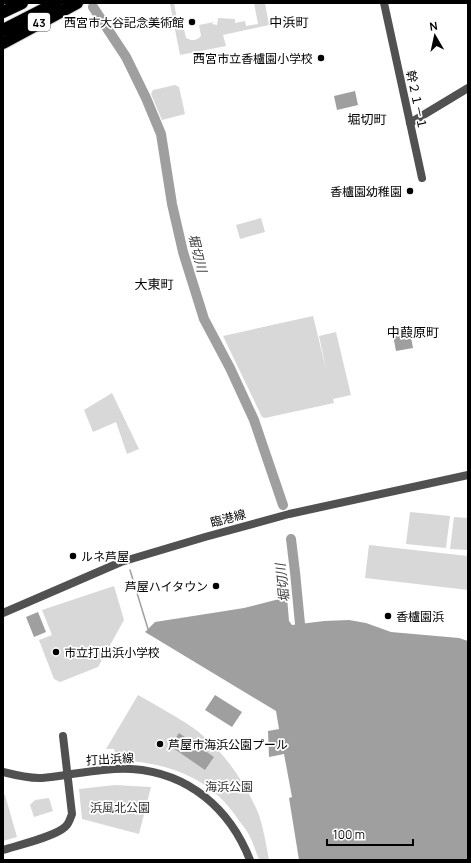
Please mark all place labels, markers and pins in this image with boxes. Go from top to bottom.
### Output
place label: 西宮市大谷記念美術館 [64,14,184,31]
marker: 西宮市大谷記念美術館 [187,17,197,27]
place label: 西宮市立香櫨園小学校 [193,50,313,67]
marker: 西宮市立香櫨園小学校 [316,53,326,63]
place label: 香櫨園幼稚園 [330,183,402,200]
marker: 香櫨園幼稚園 [405,186,415,196]
place label: ルネ芦屋 [81,548,129,565]
marker: ルネ芦屋 [68,551,78,561]
place label: 芦屋ハイタウン [125,578,208,595]
marker: 芦屋ハイタウン [211,581,221,591]
place label: 香櫨園浜 [396,608,444,625]
marker: 香櫨園浜 [383,611,393,621]
place label: 市立打出浜小学校 [64,644,160,661]
marker: 市立打出浜小学校 [51,647,61,657]
place label: 芦屋市海浜公園プール [168,736,288,753]
marker: 芦屋市海浜公園プール [155,739,165,749]

